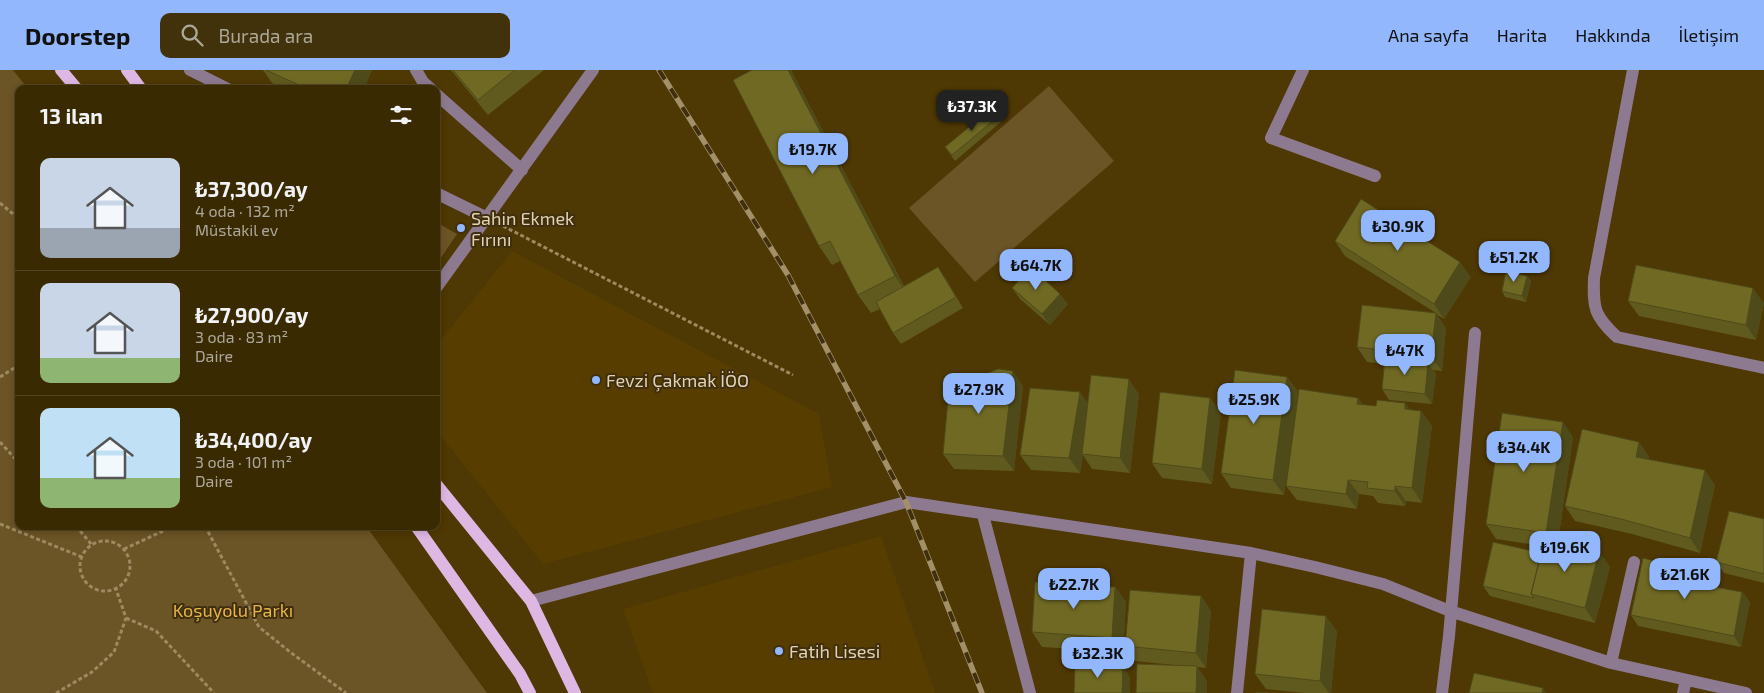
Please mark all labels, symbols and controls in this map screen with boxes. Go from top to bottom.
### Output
search box [160,13,510,58]
text: Doorstep [25,21,130,50]
icon: search [178,21,206,49]
text: Burada ara [218,24,313,47]
text: Ana sayfa [1388,24,1469,46]
text: Harita [1497,24,1547,46]
text: Hakkında [1575,24,1651,46]
text: İletişim [1679,24,1739,46]
pin: ₺37.3K [931,90,1013,132]
text: ₺37.3K [947,96,997,115]
icon: filters [387,101,415,129]
text: 13 ilan [40,103,103,128]
pin: ₺19.7K [772,132,854,175]
text: ₺19.7K [789,139,837,158]
text: ₺37,300/ay [195,176,308,201]
icon: home [80,178,140,238]
text: 4 oda · 132 m² [195,201,295,220]
place label: Sahin Ekmek Fırını [471,207,574,250]
pin: ₺30.9K [1357,210,1439,252]
text: ₺30.9K [1372,216,1424,235]
text: Müstakil ev [195,220,278,239]
marker: Sahin Ekmek Fırını [455,222,467,234]
pin: ₺51.2K [1473,240,1555,283]
text: ₺51.2K [1490,247,1538,266]
pin: ₺64.7K [995,248,1077,291]
text: ₺64.7K [1010,255,1062,274]
text: ₺27,900/ay [195,302,309,327]
icon: home [80,303,140,363]
text: 3 oda · 83 m² [195,327,288,346]
pin: ₺47K [1375,334,1435,376]
text: ₺47K [1386,340,1424,359]
text: Daire [195,346,233,365]
place label: Fevzi Çakmak İÖO [606,369,749,392]
pin: ₺27.9K [938,372,1020,415]
marker: Fevzi Çakmak İÖO [590,374,602,386]
text: ₺27.9K [954,379,1004,398]
pin: ₺25.9K [1213,382,1295,425]
text: ₺25.9K [1228,389,1280,408]
text: ₺34,400/ay [195,427,312,452]
icon: home [80,428,140,488]
pin: ₺34.4K [1483,430,1565,473]
text: ₺34.4K [1498,437,1550,456]
text: 3 oda · 101 m² [195,452,292,471]
text: Daire [195,471,233,490]
pin: ₺19.6K [1524,530,1606,573]
text: ₺19.6K [1540,537,1590,556]
pin: ₺21.6K [1644,558,1726,600]
text: ₺21.6K [1660,564,1710,583]
pin: ₺22.7K [1033,568,1115,610]
text: ₺22.7K [1049,574,1099,593]
park label: Koşuyolu Parkı [173,599,293,622]
pin: ₺32.3K [1057,636,1139,679]
place label: Fatih Lisesi [789,640,880,662]
text: ₺32.3K [1072,643,1124,662]
marker: Fatih Lisesi [773,645,785,657]

